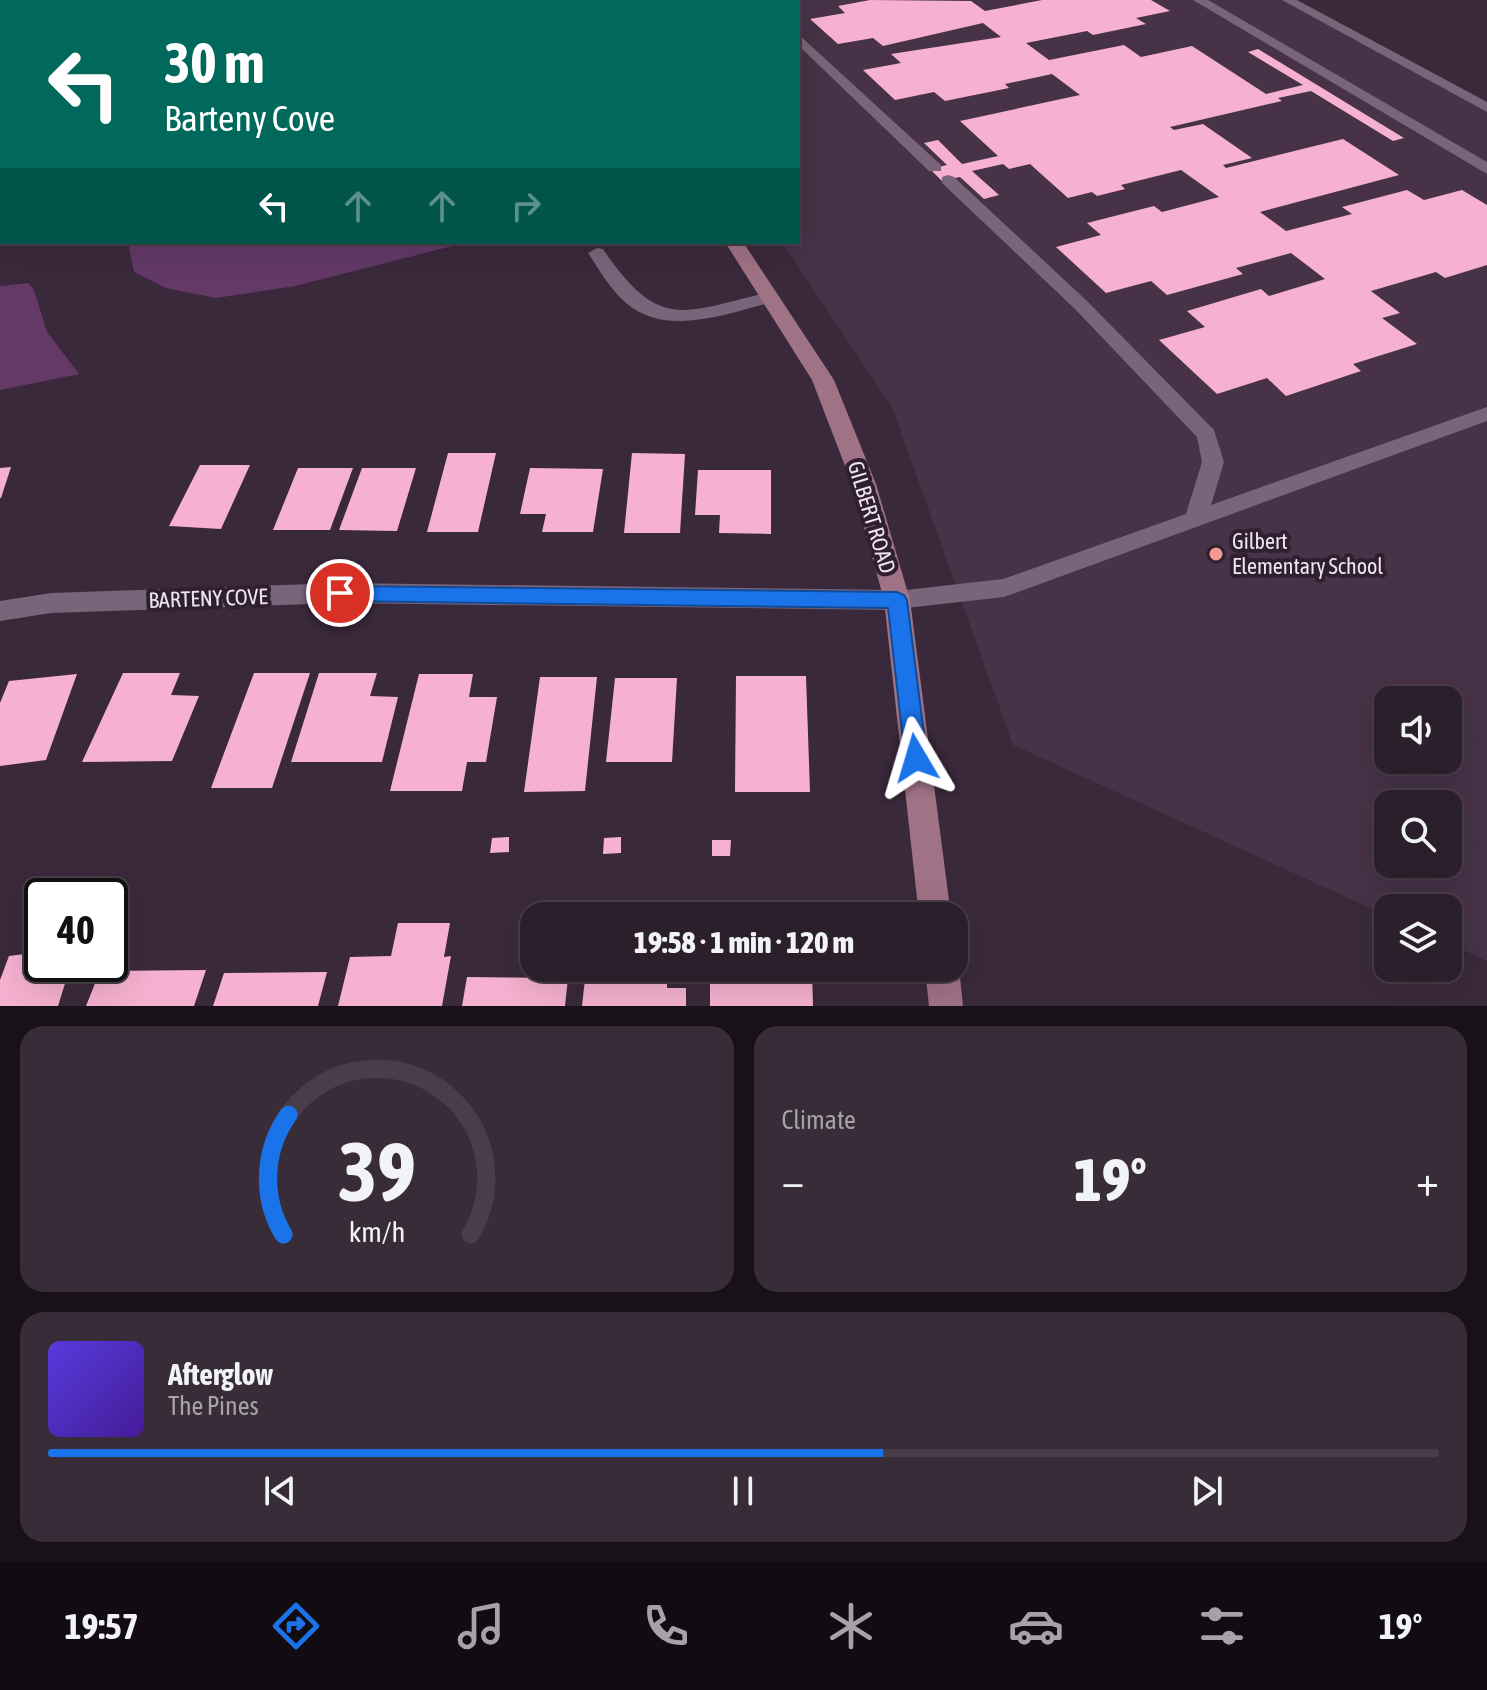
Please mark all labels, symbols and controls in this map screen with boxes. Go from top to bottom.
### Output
text: 30 m [164,31,265,95]
icon: left [32,32,136,136]
text: Barteny Cove [164,97,335,139]
icon: left [252,184,296,228]
icon: ahead [336,184,380,228]
icon: ahead [420,184,464,228]
icon: right [504,184,548,228]
street label: GILBERT ROAD [843,458,901,576]
place label: Gilbert Elementary School [1232,528,1383,579]
marker: Gilbert Elementary School [1207,545,1225,563]
pin [306,559,374,627]
icon: arrive [318,571,362,615]
street label: BARTENY COVE [148,583,269,613]
map controls [1374,686,1462,982]
button: sound [1374,686,1462,774]
position arrow [874,716,958,800]
button: search [1374,790,1462,878]
speed limit sign: 40 [24,878,128,982]
button: layers [1374,894,1462,982]
text: 19:58 · 1 min · 120 m [634,925,854,959]
text: Climate [782,1105,856,1135]
text: 39 [338,1123,416,1219]
text: 19° [1074,1145,1147,1214]
text: − [782,1155,804,1205]
text: + [1416,1155,1439,1205]
text: km/h [348,1215,405,1248]
text: Afterglow [168,1357,273,1391]
text: The Pines [168,1391,259,1421]
icon: previous [258,1469,302,1513]
icon: pause [721,1469,765,1513]
icon: next [1185,1469,1229,1513]
icon: directions [268,1598,324,1654]
icon: music [453,1598,509,1654]
icon: phone [638,1598,694,1654]
icon: climate [823,1598,879,1654]
icon: car [1008,1598,1064,1654]
icon: filters [1194,1598,1250,1654]
text: 19:57 [65,1605,139,1647]
text: 19° [1379,1605,1422,1647]

